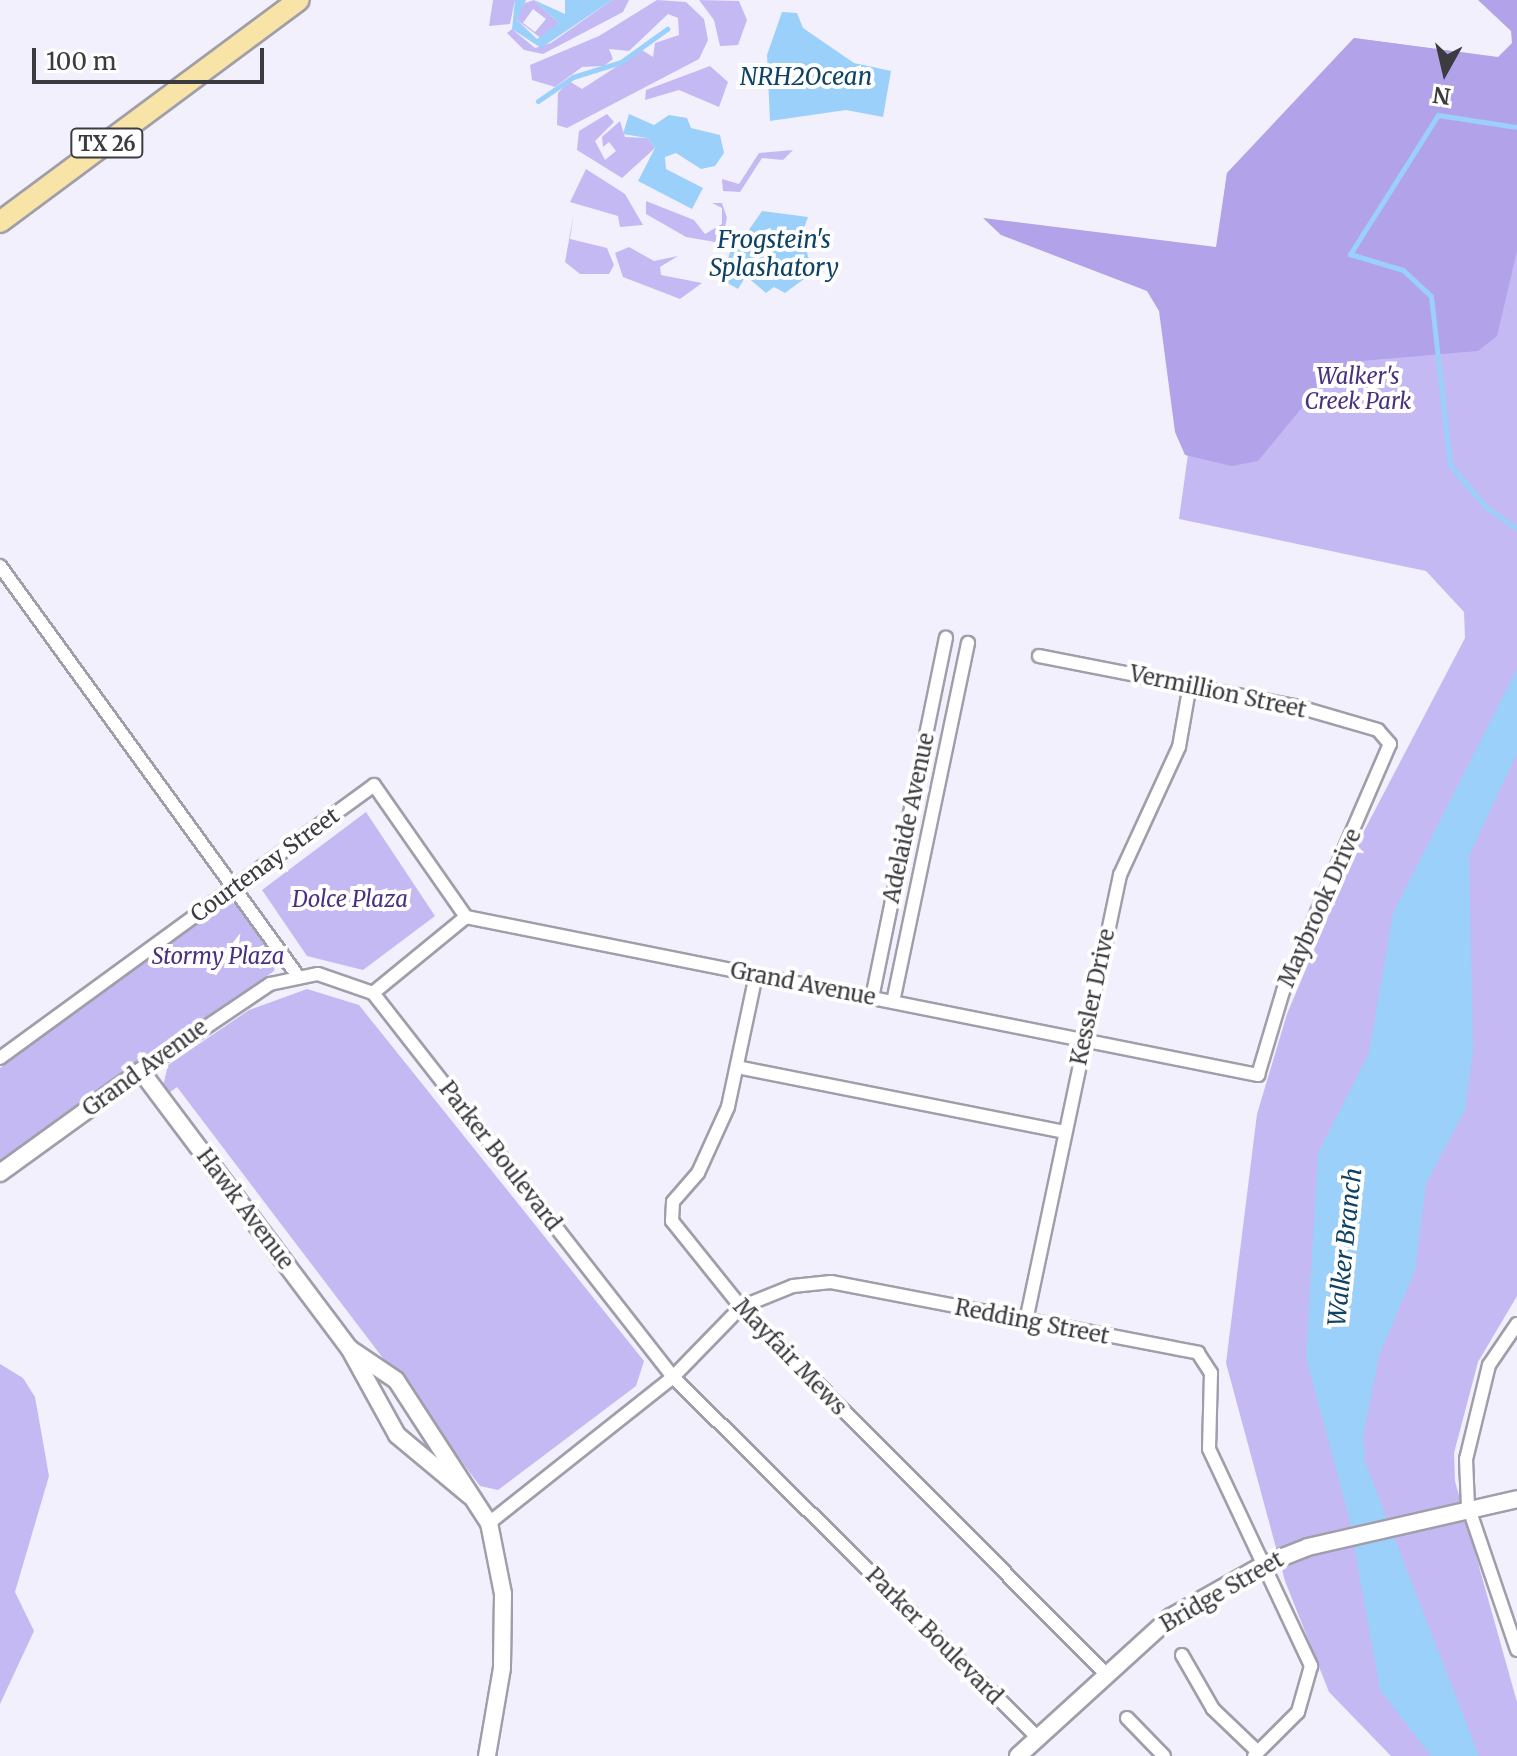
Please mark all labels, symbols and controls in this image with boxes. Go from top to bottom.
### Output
scale bar [36,32,268,82]
north arrow [1405,32,1485,112]
text: 100 m [46,46,116,77]
water label: NRH2Ocean [740,63,872,91]
text: N [1431,81,1452,111]
road number: TX 26 [69,127,145,159]
water label: Frogstein's Splashatory [709,226,839,282]
park label: Walker's Creek Park [1305,363,1411,414]
street label: Vermillion Street [1127,660,1309,724]
street label: Adelaide Avenue [878,731,940,905]
street label: Courtenay Street [186,802,344,928]
street label: Maybrook Drive [1273,825,1367,991]
park label: Dolce Plaza [292,887,408,913]
street label: Kessler Drive [1066,926,1120,1068]
park label: Stormy Plaza [152,944,284,970]
street label: Grand Avenue [728,957,878,1011]
street label: Grand Avenue [78,1014,212,1122]
street label: Parker Boulevard [434,1076,566,1236]
street label: Hawk Avenue [191,1144,299,1274]
water label: Walker Branch [1322,1166,1368,1328]
street label: Mayfair Mews [728,1293,852,1421]
street label: Redding Street [953,1294,1111,1350]
street label: Bridge Street [1156,1546,1288,1638]
street label: Parker Boulevard [860,1562,1008,1710]

